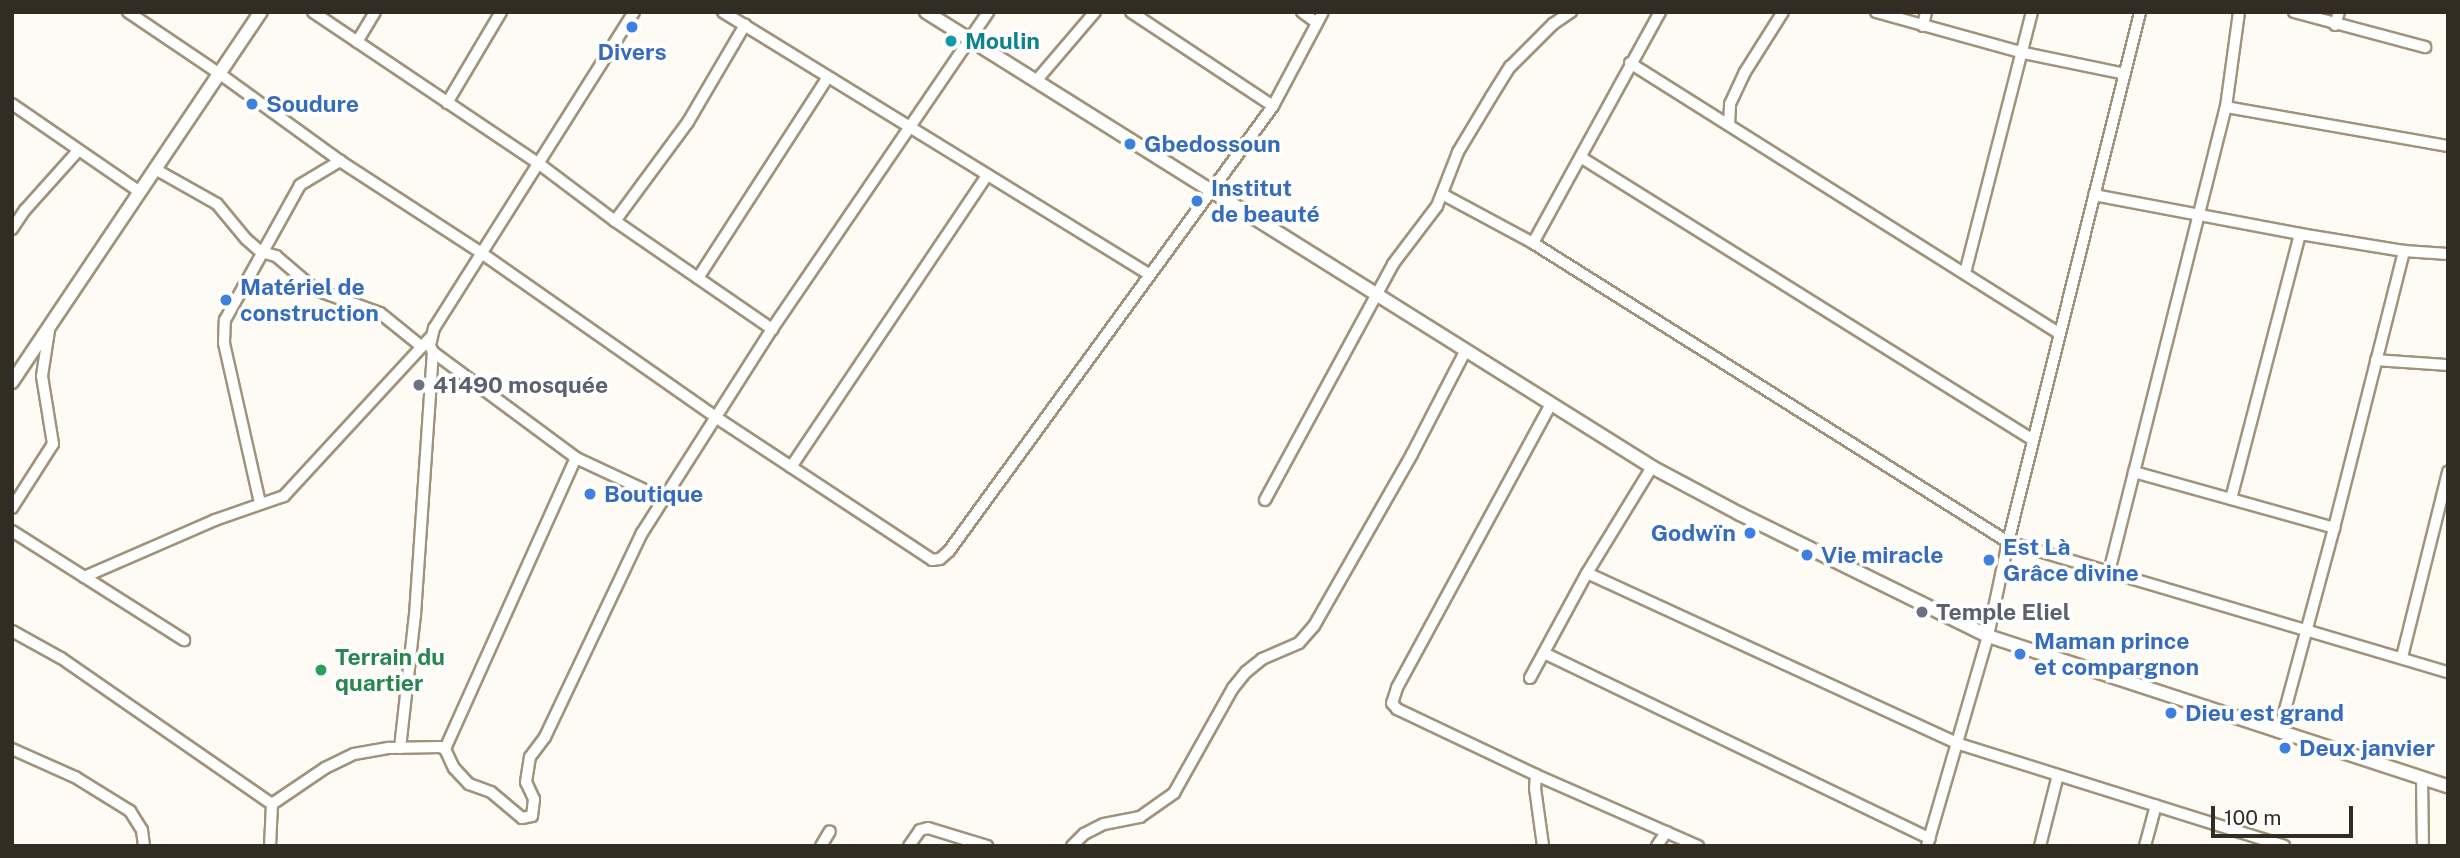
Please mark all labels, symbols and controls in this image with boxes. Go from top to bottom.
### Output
marker: Divers [624,19,640,35]
place label: Moulin [965,27,1040,55]
marker: Moulin [943,33,959,49]
place label: Divers [597,38,667,66]
place label: Soudure [266,90,359,118]
marker: Soudure [244,96,260,112]
place label: Gbedossoun [1144,130,1281,158]
marker: Gbedossoun [1122,136,1138,152]
place label: Institut de beauté [1211,174,1320,228]
marker: Institut de beauté [1189,193,1205,209]
place label: Matériel de construction [240,273,379,327]
marker: Matériel de construction [218,292,234,308]
place label: 41490 mosquée [433,371,608,399]
marker: 41490 mosquée [411,377,427,393]
place label: Boutique [604,480,703,508]
marker: Boutique [582,486,598,502]
place label: Godwïn [1651,519,1736,547]
marker: Godwïn [1742,525,1758,541]
place label: Est Là Grâce divine [2003,533,2139,587]
place label: Vie miracle [1821,541,1943,569]
marker: Vie miracle [1799,547,1815,563]
marker: Est Là Grâce divine [1981,552,1997,568]
place label: Temple Eliel [1936,598,2070,626]
marker: Temple Eliel [1914,604,1930,620]
place label: Maman prince et compargnon [2034,627,2199,681]
place label: Terrain du quartier [335,643,445,697]
marker: Maman prince et compargnon [2012,646,2028,662]
marker: Terrain du quartier [313,662,329,678]
place label: Dieu est grand [2185,699,2344,727]
marker: Dieu est grand [2163,705,2179,721]
place label: Deux janvier [2299,734,2435,762]
marker: Deux janvier [2277,740,2293,756]
scale bar [2215,792,2357,836]
text: 100 m [2224,805,2281,830]

